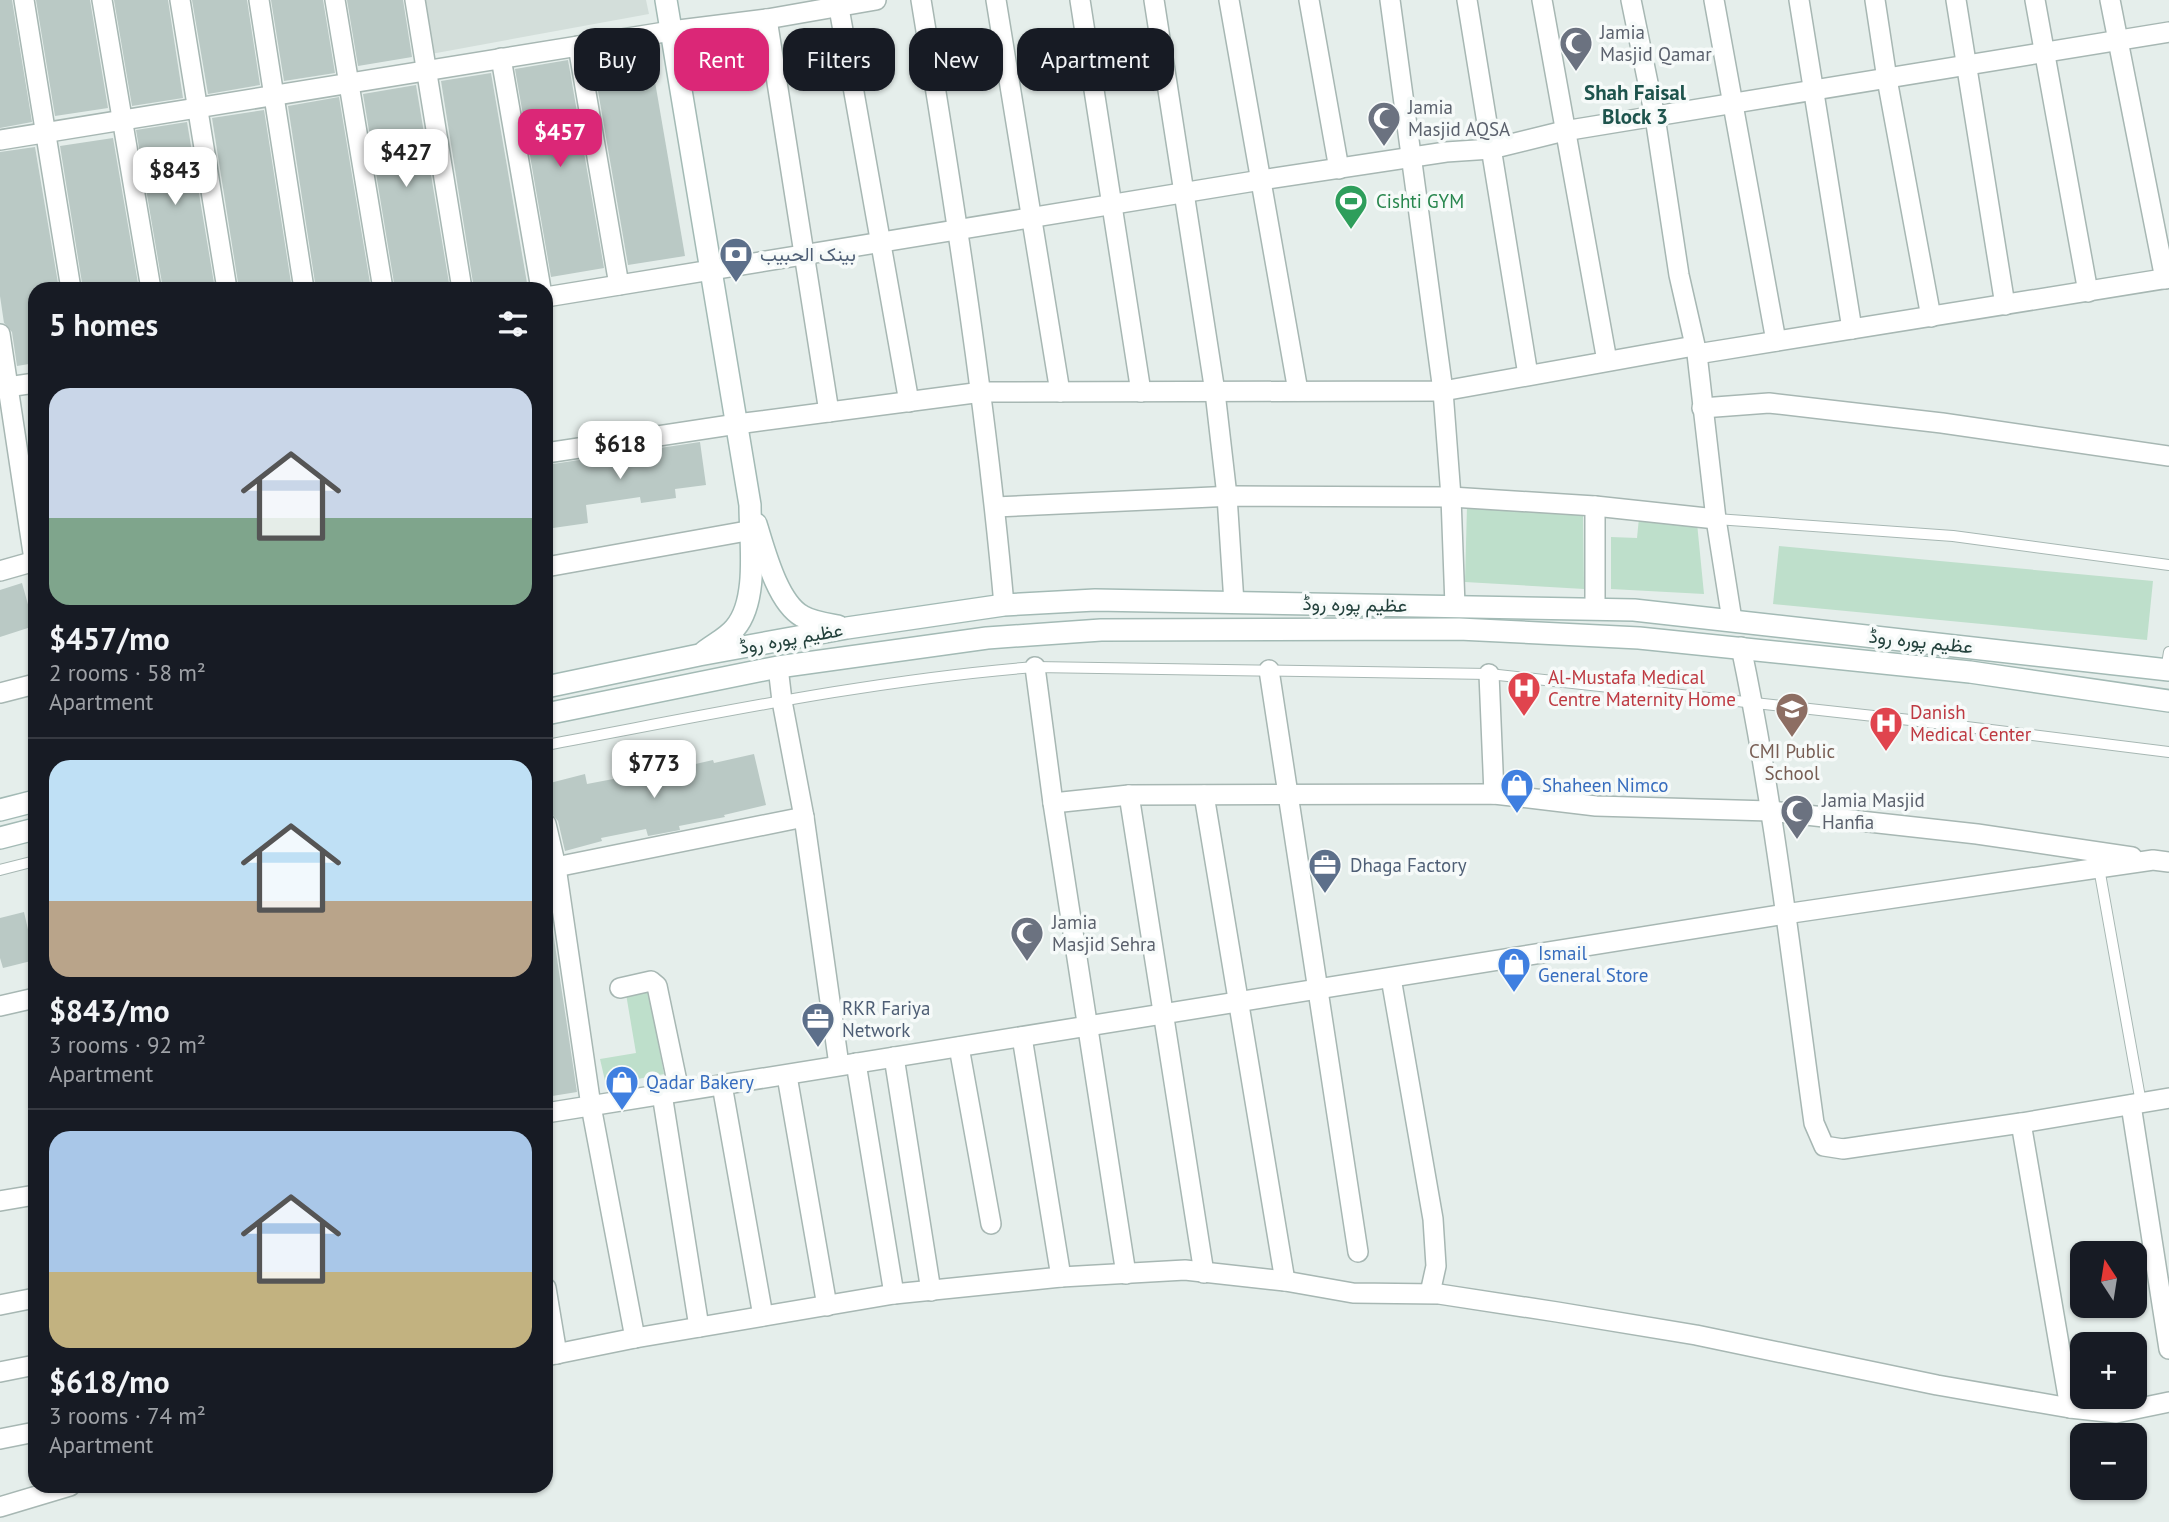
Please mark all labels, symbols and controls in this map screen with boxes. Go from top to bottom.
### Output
place label: Jamia Masjid Qamar [1599,20,1712,66]
mosque icon: Jamia Masjid Qamar [1557,24,1595,73]
chip: Buy [574,28,660,91]
chip: Rent [674,28,769,91]
chip: Filters [783,28,895,91]
chip: New [909,28,1003,91]
chip: Apartment [1017,28,1174,91]
district label: Shah Faisal Block 3 [1584,79,1687,130]
place label: Jamia Masjid AQSA [1407,95,1510,141]
mosque icon: Jamia Masjid AQSA [1365,99,1403,148]
pin: $457 [519,110,601,169]
text: $457 [534,117,586,146]
pin: $427 [365,130,447,189]
text: $427 [380,137,432,166]
pin: $843 [134,148,216,207]
text: $843 [149,155,201,184]
sports icon: Cishti GYM [1332,182,1370,231]
place label: Cishti GYM [1376,189,1464,213]
bank icon: بينک الحبيب [717,235,755,284]
place label: بينک الحبيب [760,242,856,266]
text: 5 homes [49,305,158,344]
icon: filters [494,305,532,343]
pin: $618 [579,421,661,481]
text: $618 [594,429,646,458]
icon: home [228,433,354,559]
street label: عظیم پورہ روڈ [1302,591,1408,619]
street label: عظیم پورہ روڈ [737,617,845,661]
text: $457/mo [49,619,170,658]
street label: عظیم پورہ روڈ [1867,624,1974,660]
text: 2 rooms · 58 m² [49,658,206,687]
place label: Al-Mustafa Medical Centre Maternity Home [1548,665,1736,711]
hospital icon: Al-Mustafa Medical Centre Maternity Home [1505,669,1543,718]
text: Apartment [49,687,153,716]
school or university icon: CMI Public School [1773,690,1811,739]
place label: Danish Medical Center [1910,700,2032,746]
hospital icon: Danish Medical Center [1867,704,1905,753]
place label: CMI Public School [1749,739,1835,785]
pin: $773 [613,740,695,800]
text: $773 [628,748,680,777]
shop icon: Shaheen Nimco [1498,766,1536,815]
place label: Shaheen Nimco [1542,773,1668,797]
place label: Jamia Masjid Hanfia [1821,788,1925,834]
mosque icon: Jamia Masjid Hanfia [1778,792,1816,841]
icon: home [228,805,354,931]
office icon: Dhaga Factory [1306,846,1344,895]
place label: Dhaga Factory [1350,853,1467,877]
place label: Jamia Masjid Sehra [1051,910,1156,956]
mosque icon: Jamia Masjid Sehra [1008,914,1046,963]
place label: Ismail General Store [1538,941,1648,987]
shop icon: Ismail General Store [1495,945,1533,994]
text: $843/mo [49,991,170,1030]
place label: RKR Fariya Network [842,996,930,1042]
office icon: RKR Fariya Network [799,1000,837,1049]
text: 3 rooms · 92 m² [49,1030,206,1059]
text: Apartment [49,1059,153,1088]
shop icon: Qadar Bakery [603,1063,641,1112]
place label: Qadar Bakery [646,1070,754,1094]
icon: home [228,1176,354,1302]
north arrow [2070,1241,2147,1318]
map controls [2070,1241,2147,1500]
button: + [2070,1332,2147,1409]
text: $618/mo [49,1362,170,1401]
text: 3 rooms · 74 m² [49,1401,206,1430]
button: − [2070,1423,2147,1500]
text: Apartment [49,1430,153,1459]

